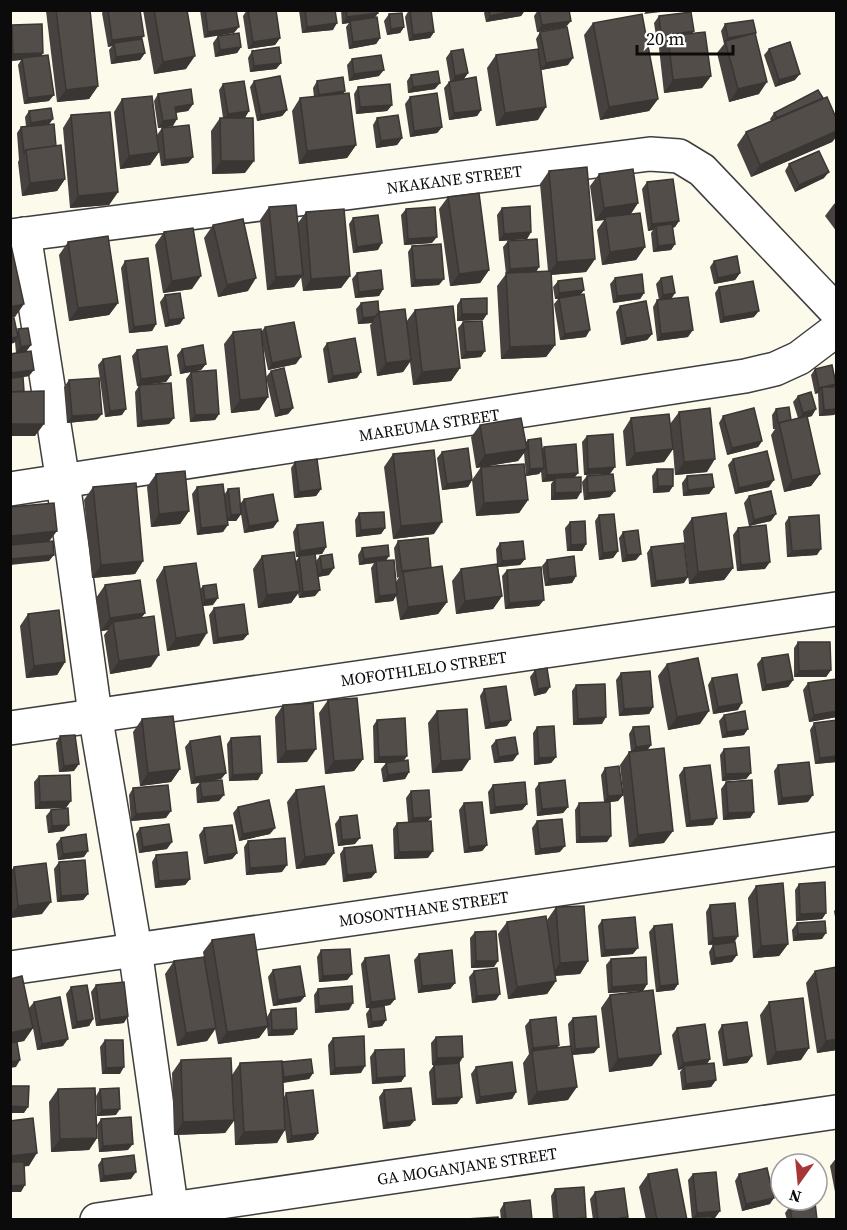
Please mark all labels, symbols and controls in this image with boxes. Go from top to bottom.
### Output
scale bar [637,18,733,56]
text: 20 m [646,26,684,51]
street label: NKAKANE STREET [385,159,524,199]
street label: MAREUMA STREET [357,403,501,446]
street label: MOFOTHLELO STREET [339,645,509,691]
street label: MOSONTHANE STREET [337,885,510,931]
street label: GA MOGANJANE STREET [376,1142,559,1190]
north arrow [769,1152,829,1212]
text: N [786,1184,804,1209]

